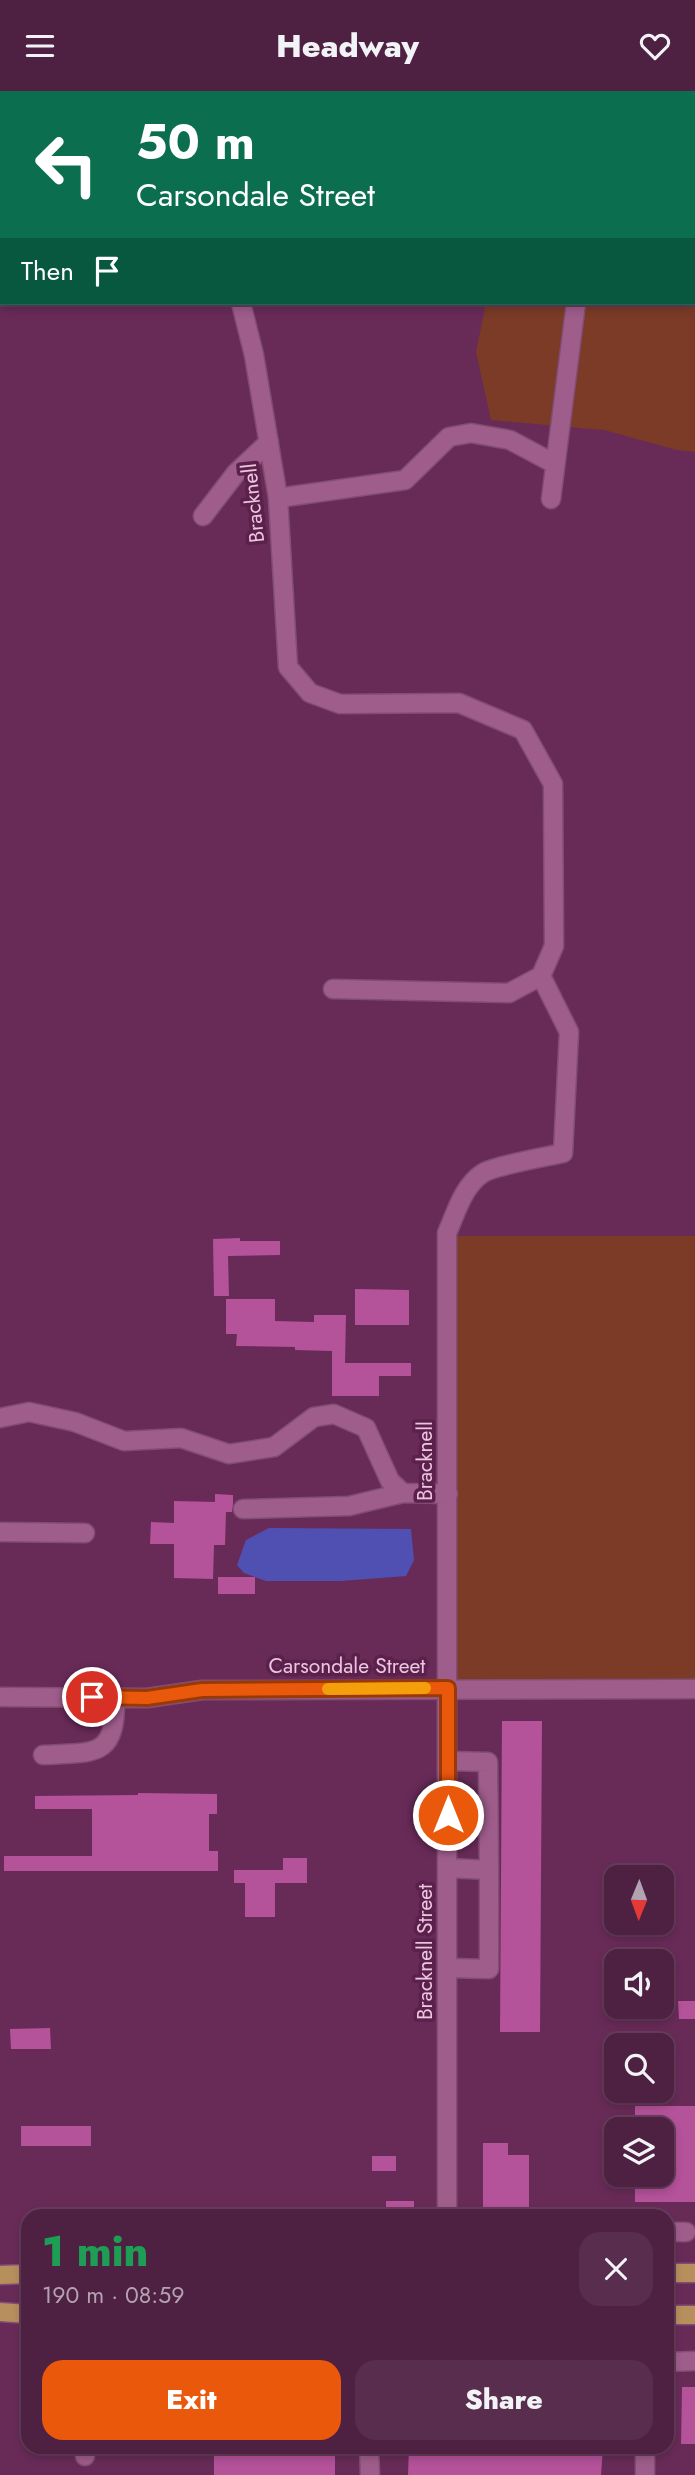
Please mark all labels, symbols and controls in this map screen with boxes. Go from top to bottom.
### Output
text: Headway [276,23,419,69]
icon: menu [21,27,59,65]
icon: heart [636,27,674,65]
text: 50 m [136,107,255,177]
icon: left [21,119,112,210]
text: Carsondale Street [136,172,375,218]
text: Then [21,252,74,290]
icon: arrive [88,252,126,290]
street label: Bracknell [234,462,272,544]
street label: Bracknell [410,1421,440,1501]
street label: Carsondale Street [269,1651,425,1681]
pin [62,1667,122,1727]
icon: arrive [73,1678,111,1716]
position arrow [411,1778,485,1852]
north arrow [604,1865,674,1935]
map controls [604,1865,674,2187]
street label: Bracknell Street [410,1884,440,2020]
button: sound [604,1949,674,2019]
button: search [604,2033,674,2103]
button: layers [604,2117,674,2187]
text: 1 min [42,2221,148,2282]
button: close [579,2232,653,2306]
text: 190 m · 08:59 [42,2278,184,2312]
button: Exit [42,2360,341,2440]
button: Share [355,2360,653,2440]

